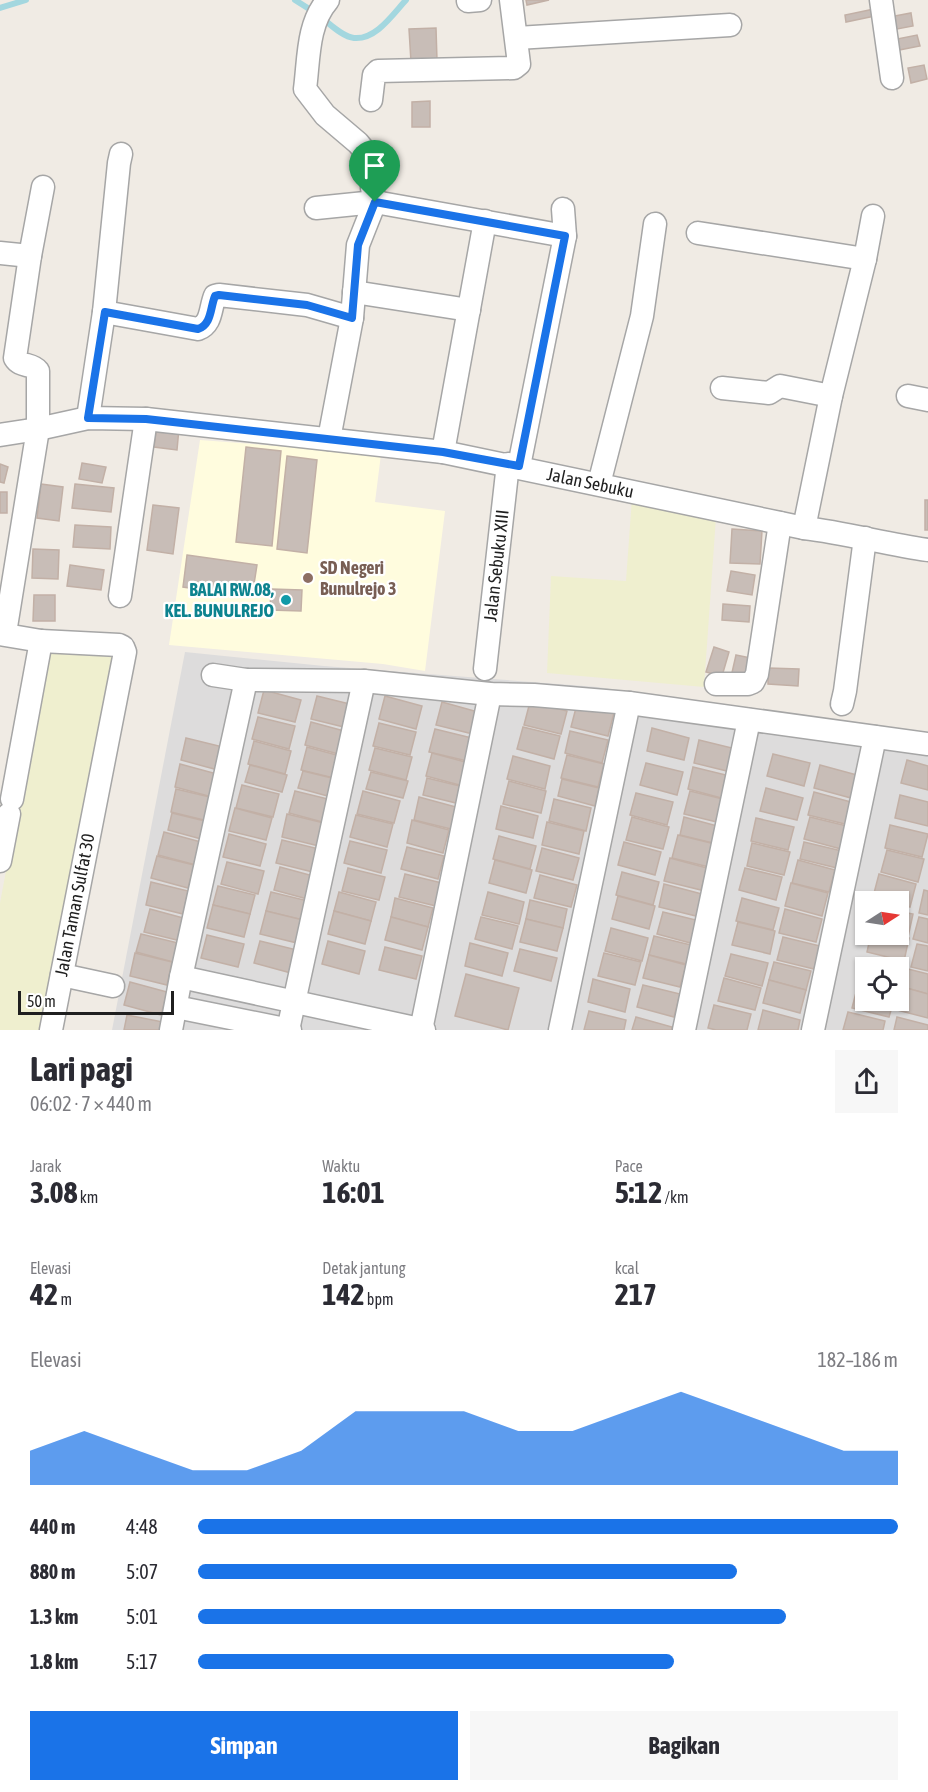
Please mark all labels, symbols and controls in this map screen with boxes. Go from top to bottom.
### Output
pin [349,140,400,202]
icon: arrive [358,149,391,182]
street label: Jalan Sebuku [545,463,636,502]
street label: Jalan Sebuku XIII [479,509,513,623]
place label: SD Negeri Bunulrejo 3 [320,557,396,599]
marker: SD Negeri Bunulrejo 3 [301,571,315,585]
place label: BALAI RW.08, KEL. BUNULREJO [165,579,274,621]
marker: BALAI RW.08, KEL. BUNULREJO [279,593,293,607]
street label: Jalan Taman Sulfat 30 [50,832,99,978]
north arrow [855,891,909,945]
map controls [855,891,909,1011]
button: locate [855,957,909,1011]
scale bar [18,988,174,1016]
text: 50 m [27,992,56,1010]
text: Lari pagi [30,1050,133,1088]
button: share [835,1050,898,1113]
text: 06:02 · 7 × 440 m [30,1092,152,1115]
text: Jarak [30,1157,61,1175]
text: Waktu [322,1157,360,1175]
text: Pace [615,1157,643,1175]
text: 3.08 [30,1175,78,1209]
text: 16:01 [322,1175,385,1209]
text: 5:12 [615,1175,662,1209]
text: km [78,1188,98,1206]
text: /km [662,1188,688,1206]
text: Elevasi [30,1259,71,1277]
text: Detak jantung [322,1259,406,1277]
text: kcal [615,1259,639,1277]
text: 42 [30,1277,58,1311]
text: 142 [322,1277,365,1311]
text: 217 [615,1277,657,1311]
text: m [58,1290,72,1308]
text: bpm [365,1290,394,1308]
text: Elevasi [30,1348,82,1371]
text: 182–186 m [817,1348,898,1371]
text: 440 m [30,1515,75,1538]
text: 4:48 [126,1515,158,1538]
text: 880 m [30,1560,75,1583]
text: 5:07 [126,1560,158,1583]
text: 1.3 km [30,1605,78,1628]
text: 5:01 [126,1605,158,1628]
text: 1.8 km [30,1650,78,1673]
text: 5:17 [126,1650,158,1673]
button: Simpan [30,1711,458,1780]
button: Bagikan [470,1711,898,1780]

